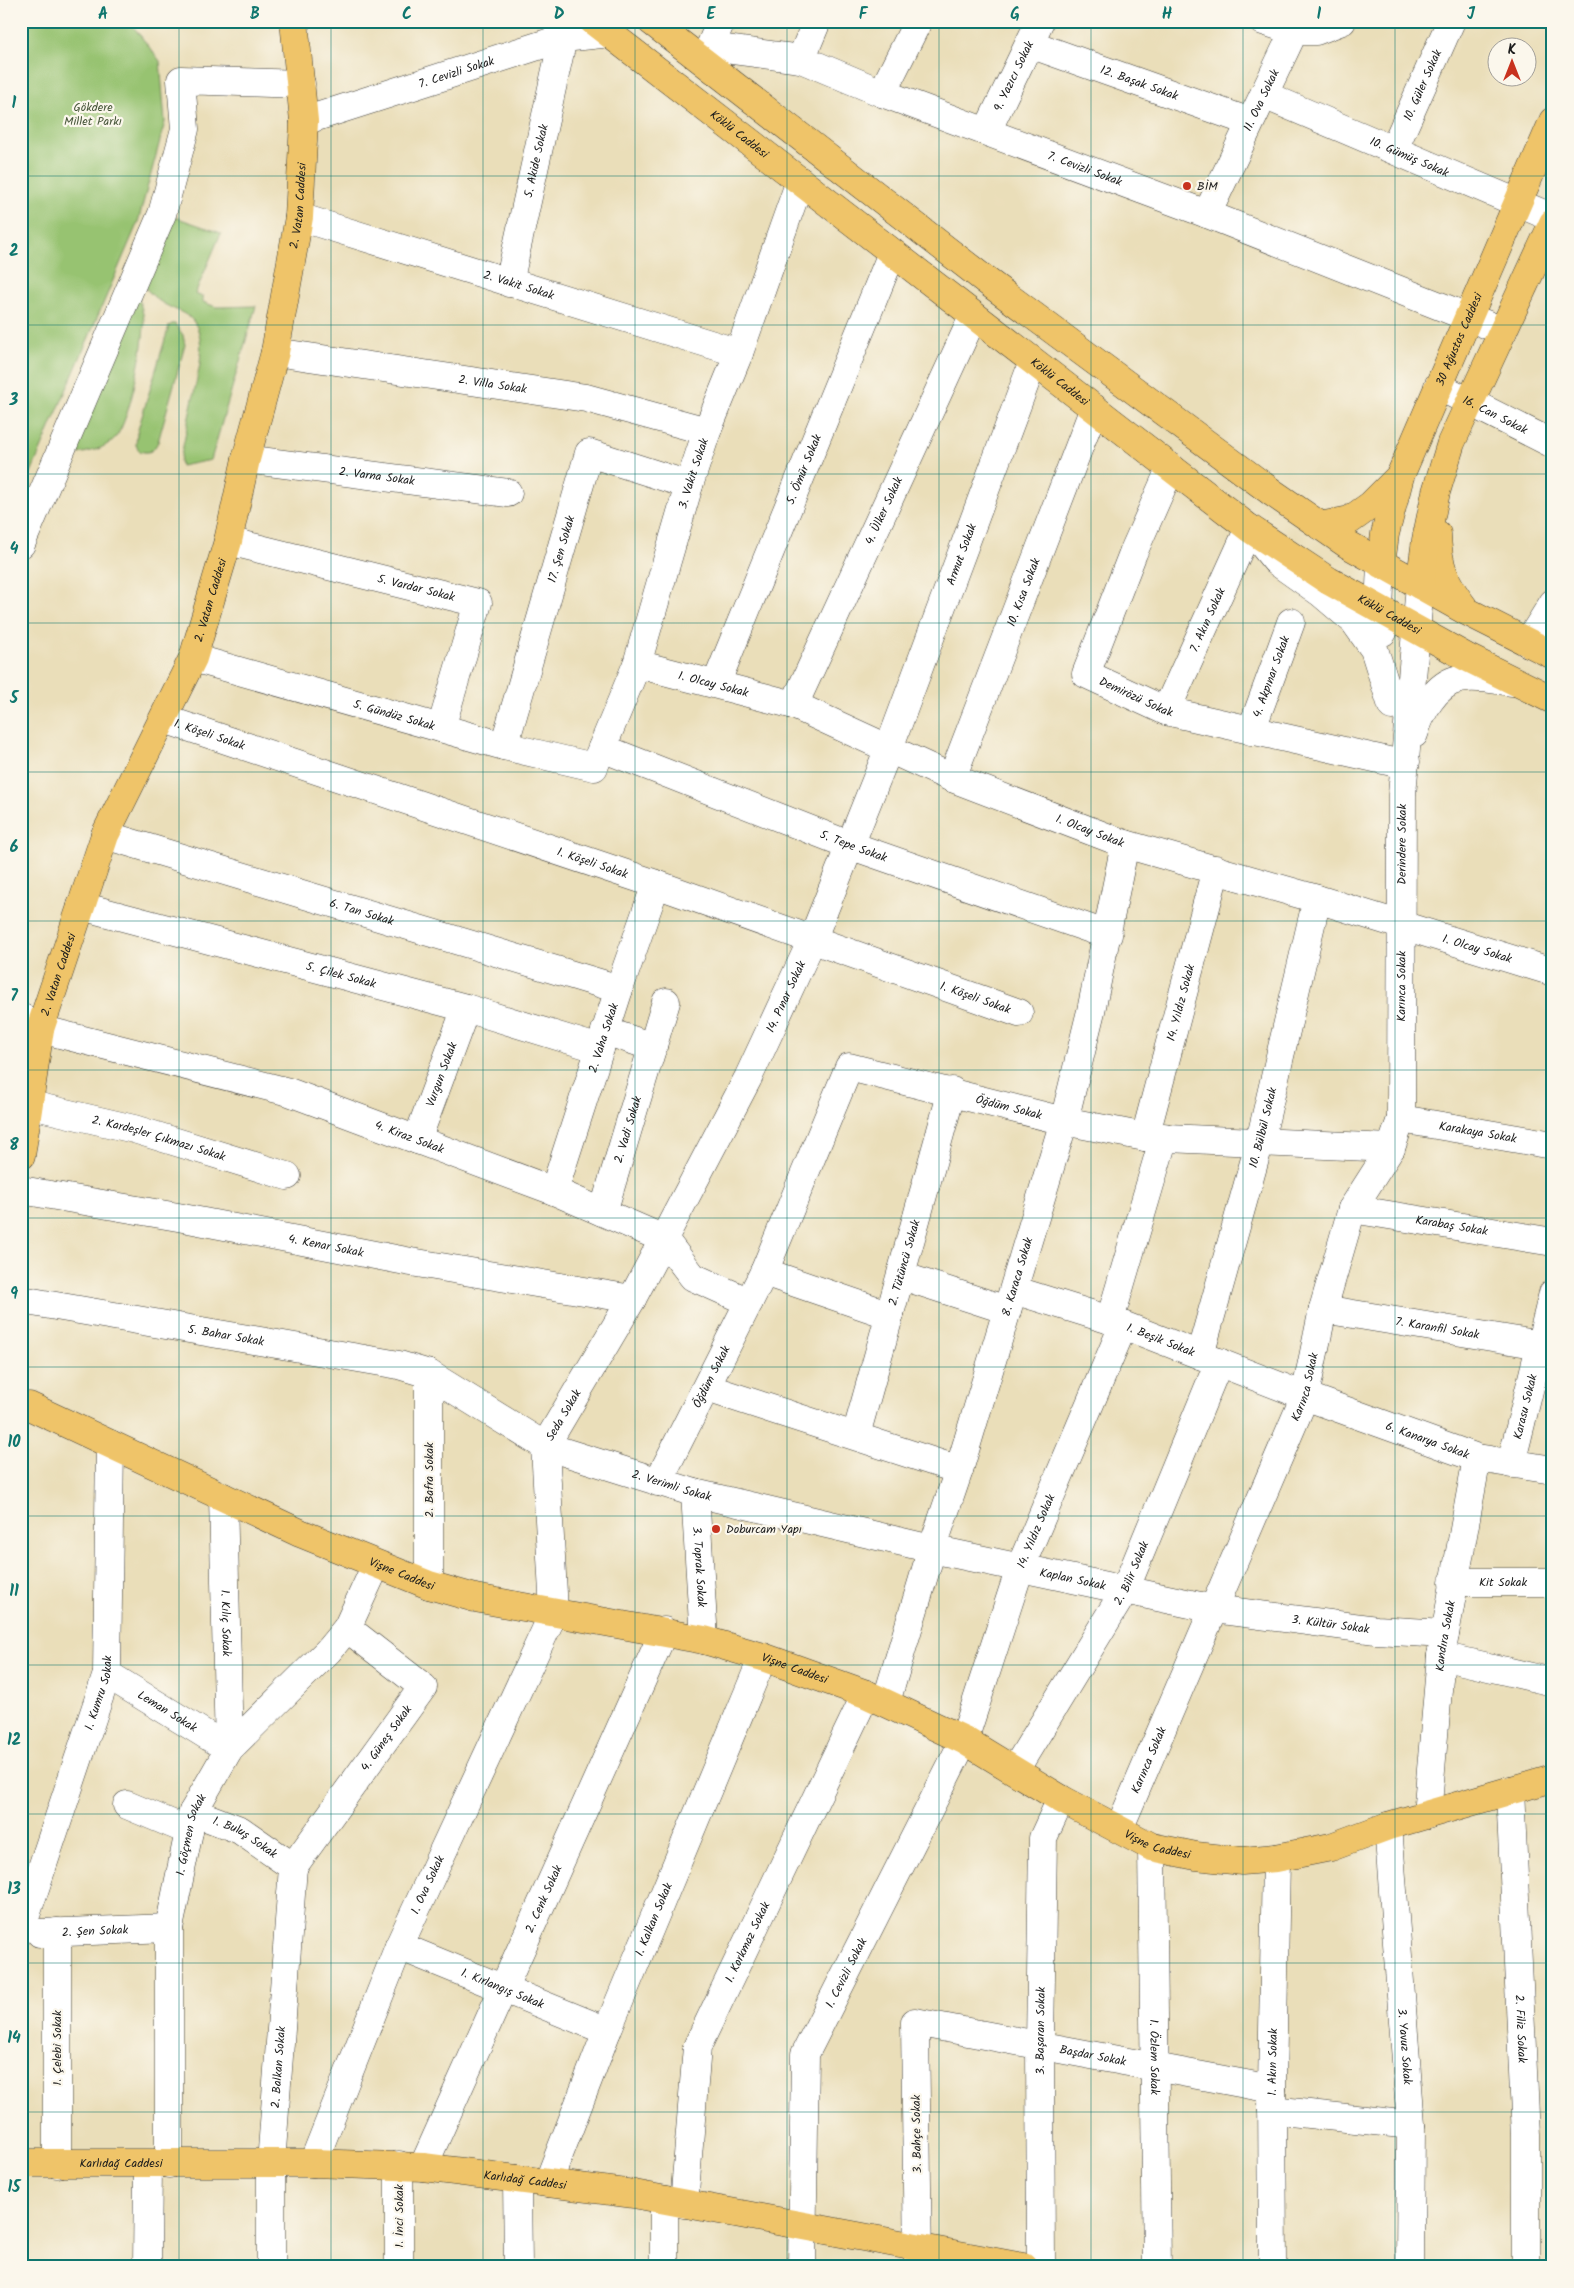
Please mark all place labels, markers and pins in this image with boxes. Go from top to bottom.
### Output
place label: BİM [1197,177,1218,196]
marker: BİM [1181,180,1193,192]
place label: Doburcam Yapı [726,1520,802,1539]
marker: Doburcam Yapı [710,1523,722,1535]

